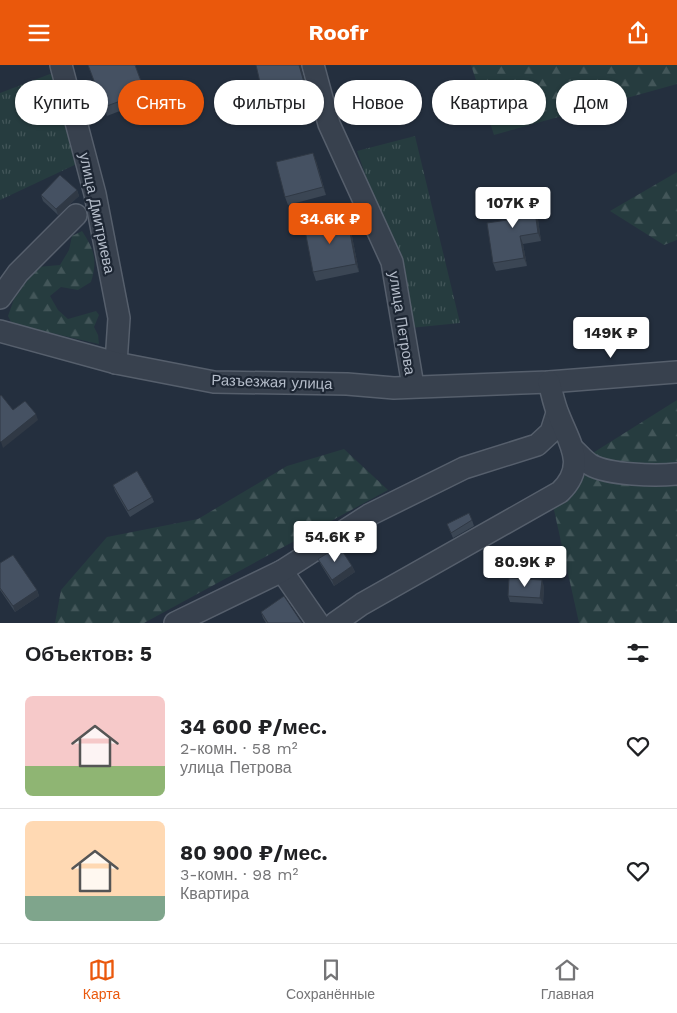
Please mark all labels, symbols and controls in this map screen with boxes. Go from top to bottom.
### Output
icon: menu [25,19,53,47]
icon: share [624,19,652,47]
text: Roofr [309,20,368,45]
chip: Купить [15,80,108,125]
chip: Снять [118,80,204,125]
chip: Фильтры [214,80,324,125]
chip: Новое [334,80,422,125]
chip: Квартира [432,80,546,125]
chip: Дом [556,80,627,125]
street label: улица Дмитриева [75,151,119,276]
pin: 107K ₽ [472,186,554,229]
text: 107K ₽ [486,193,540,212]
pin: 34.6K ₽ [284,203,376,245]
text: 34.6K ₽ [300,209,360,228]
street label: улица Петрова [385,270,419,377]
pin: 149K ₽ [570,317,652,359]
text: 149K ₽ [584,323,638,342]
street label: Разъезжая улица [211,371,334,393]
pin: 54.6K ₽ [289,521,381,563]
text: 54.6K ₽ [305,527,365,546]
pin: 80.9K ₽ [479,545,571,588]
text: 80.9K ₽ [494,552,556,571]
icon: filters [624,639,652,667]
text: Объектов: 5 [25,641,152,666]
text: 34 600 ₽/мес. [180,714,327,739]
icon: home [65,716,125,776]
icon: heart [624,732,652,760]
text: 2-комн. · 58 m² [180,739,298,758]
text: улица Петрова [180,758,292,777]
text: 80 900 ₽/мес. [180,840,328,865]
icon: home [65,841,125,901]
icon: heart [624,857,652,885]
text: 3-комн. · 98 m² [180,865,298,884]
text: Квартира [180,884,249,903]
tab: Карта [83,956,120,1002]
tab: Сохранённые [286,956,375,1002]
tab: Главная [541,956,594,1002]

